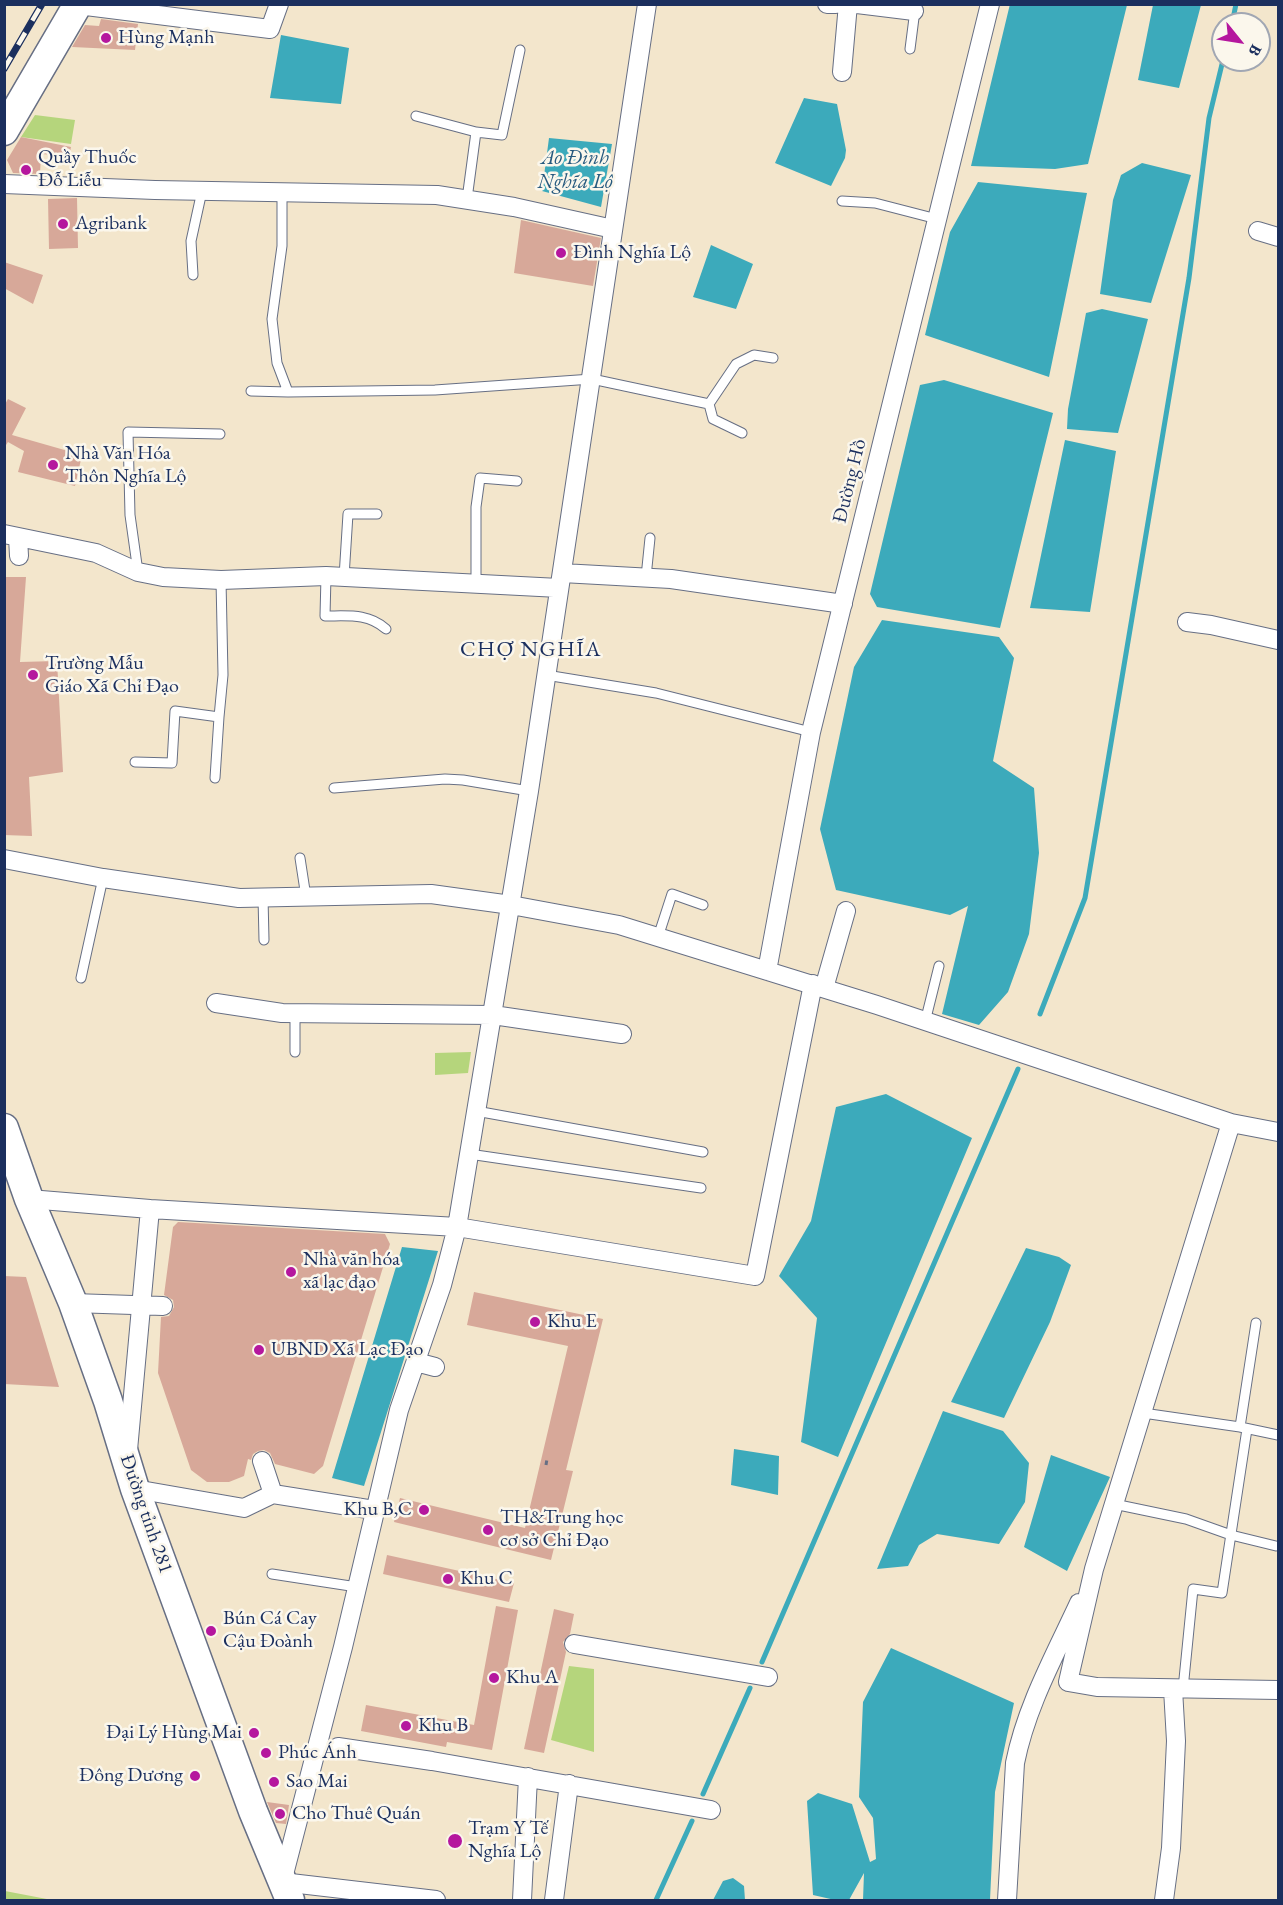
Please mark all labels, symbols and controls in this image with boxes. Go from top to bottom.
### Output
north arrow [1211,12,1271,72]
place label: Hùng Mạnh [118,26,214,50]
marker: Hùng Mạnh [99,31,113,45]
text: B [1244,41,1267,60]
water label: Ao Đình Nghĩa Lộ [537,145,613,195]
place label: Quầy Thuốc Đỗ Liễu [38,146,137,193]
marker: Quầy Thuốc Đỗ Liễu [19,163,33,177]
place label: Agribank [75,212,147,236]
marker: Agribank [56,217,70,231]
place label: Đình Nghĩa Lộ [573,241,691,265]
marker: Đình Nghĩa Lộ [554,246,568,260]
street label: Đường Hồ [828,436,872,526]
place label: Nhà Văn Hóa Thôn Nghĩa Lộ [65,442,186,489]
marker: Nhà Văn Hóa Thôn Nghĩa Lộ [46,458,60,472]
district label: CHỢ NGHĨA [460,637,602,663]
place label: Trường Mẫu Giáo Xã Chỉ Đạo [45,652,179,699]
marker: Trường Mẫu Giáo Xã Chỉ Đạo [26,668,40,682]
place label: Nhà văn hóa xã lạc đạo [303,1248,400,1295]
marker: Nhà văn hóa xã lạc đạo [284,1265,298,1279]
place label: Khu E [547,1310,597,1334]
marker: Khu E [528,1315,542,1329]
place label: UBND Xã Lạc Đạo [271,1338,423,1362]
marker: UBND Xã Lạc Đạo [252,1343,266,1357]
street label: Đường tỉnh 281 [114,1451,178,1577]
place label: Khu B,C [344,1498,412,1522]
marker: Khu B,C [417,1503,431,1517]
place label: TH&Trung học cơ sở Chỉ Đạo [500,1506,624,1553]
marker: TH&Trung học cơ sở Chỉ Đạo [481,1523,495,1537]
place label: Khu C [460,1567,513,1591]
marker: Khu C [441,1572,455,1586]
place label: Bún Cá Cay Cậu Đoành [223,1607,317,1654]
marker: Bún Cá Cay Cậu Đoành [204,1624,218,1638]
place label: Khu A [506,1666,558,1690]
marker: Khu A [487,1671,501,1685]
place label: Khu B [418,1714,468,1738]
marker: Khu B [399,1719,413,1733]
place label: Đại Lý Hùng Mai [106,1721,242,1745]
marker: Đại Lý Hùng Mai [247,1726,261,1740]
place label: Phúc Ánh [278,1741,357,1765]
marker: Phúc Ánh [259,1746,273,1760]
place label: Đông Dương [79,1764,183,1788]
marker: Đông Dương [188,1769,202,1783]
place label: Sao Mai [286,1770,348,1794]
marker: Sao Mai [267,1775,281,1789]
place label: Cho Thuê Quán [292,1802,421,1826]
marker: Cho Thuê Quán [273,1807,287,1821]
place label: Trạm Y Tế Nghĩa Lộ [468,1817,548,1864]
marker: Trạm Y Tế Nghĩa Lộ [446,1832,464,1850]

